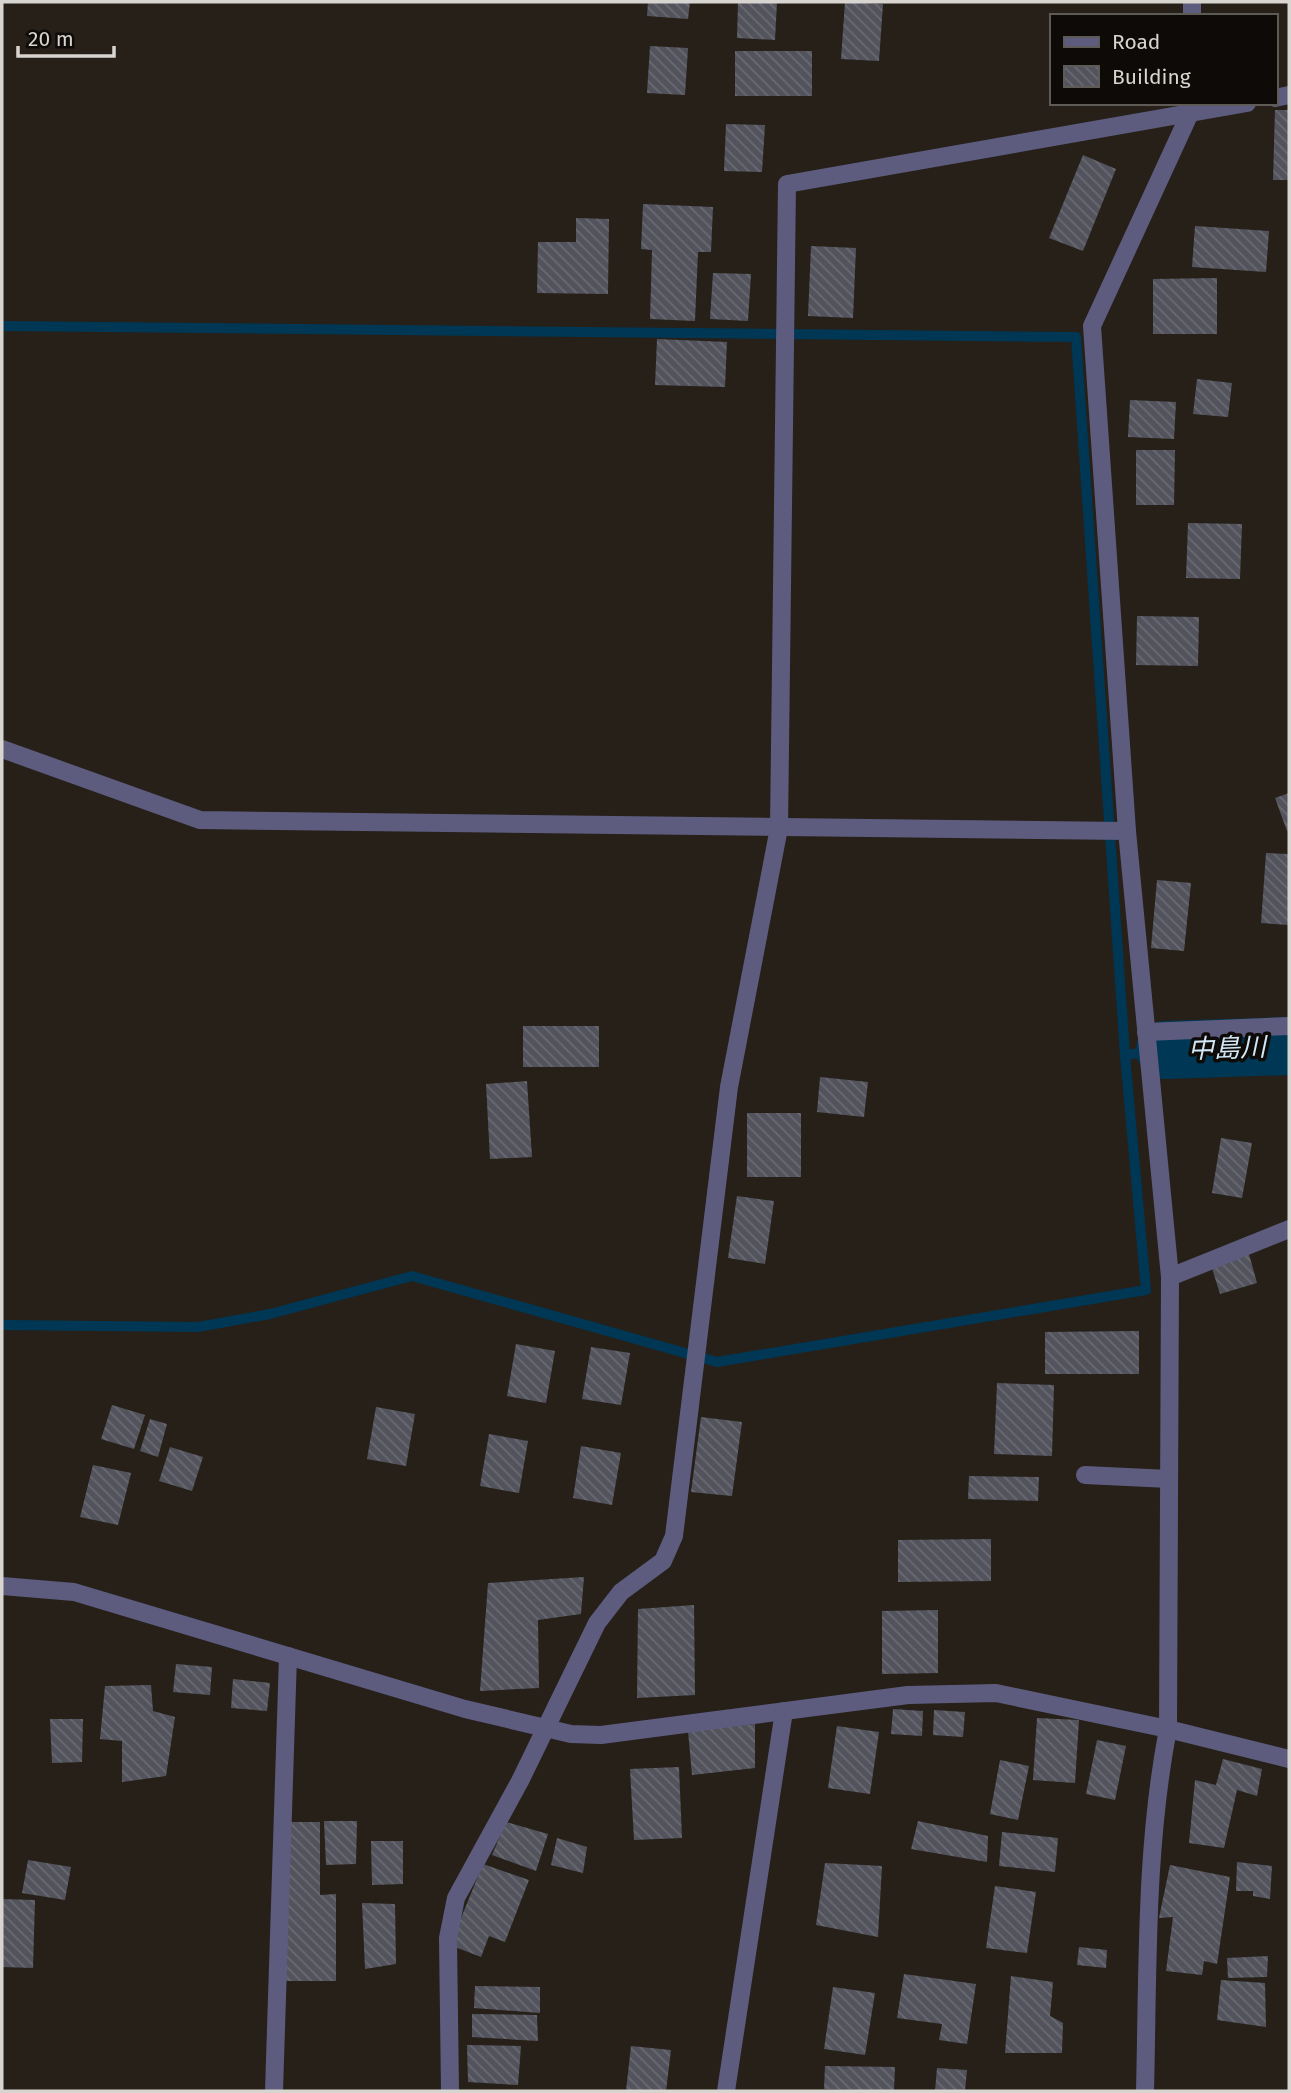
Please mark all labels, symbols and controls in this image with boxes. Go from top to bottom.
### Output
scale bar [18,14,114,58]
legend [1050,14,1277,105]
text: 20 m [28,26,74,52]
text: Road [1112,29,1160,55]
text: Building [1112,64,1191,90]
water label: 中島川 [1187,1032,1270,1065]

